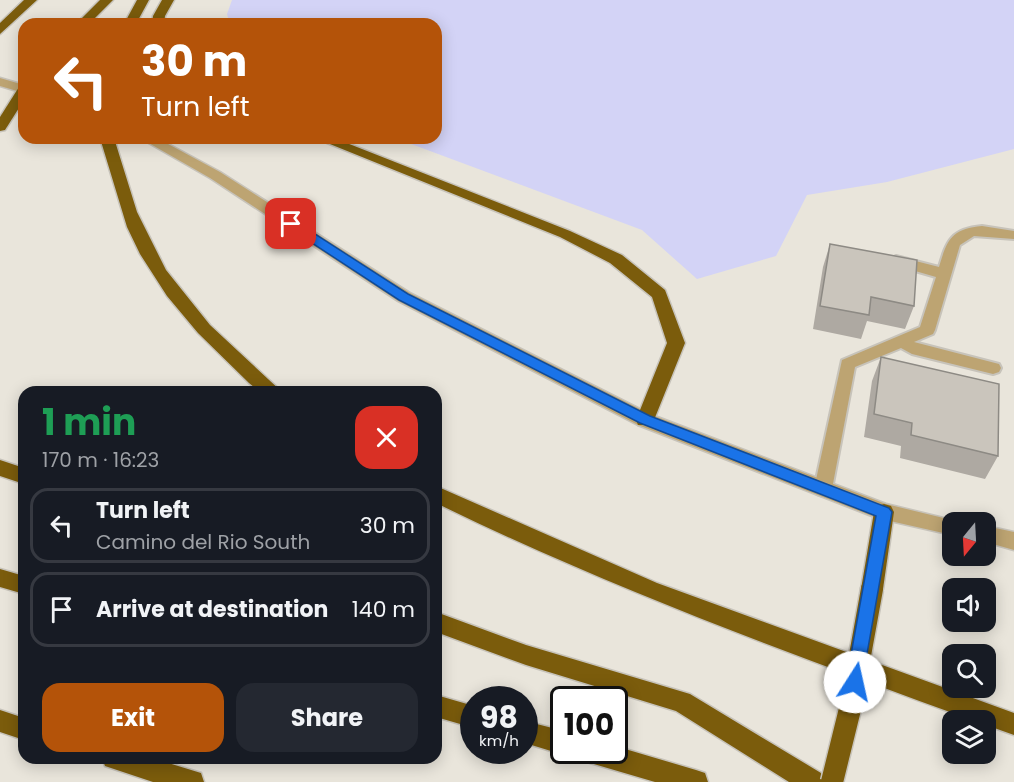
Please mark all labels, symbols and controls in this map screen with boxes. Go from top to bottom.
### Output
text: 30 m [141,32,247,91]
icon: left [42,42,120,120]
text: Turn left [141,88,250,125]
pin [265,198,316,249]
icon: arrive [274,207,307,240]
text: 1 min [42,397,136,448]
button: close [355,406,418,469]
text: 170 m · 16:23 [42,446,159,474]
text: Turn left [96,495,190,526]
icon: left [45,509,78,542]
text: 30 m [360,510,415,541]
north arrow [942,512,996,566]
map controls [942,512,996,764]
text: Camino del Rio South [96,528,310,556]
button: sound [942,578,996,632]
icon: arrive [45,593,78,626]
text: Arrive at destination [96,594,328,625]
text: 140 m [352,594,415,625]
button: search [942,644,996,698]
position arrow [823,650,887,714]
button: Exit [42,683,224,752]
button: Share [236,683,418,752]
speed limit sign: 100 [550,686,628,764]
text: 98 [480,696,518,739]
button: layers [942,710,996,764]
text: km/h [479,730,519,751]

